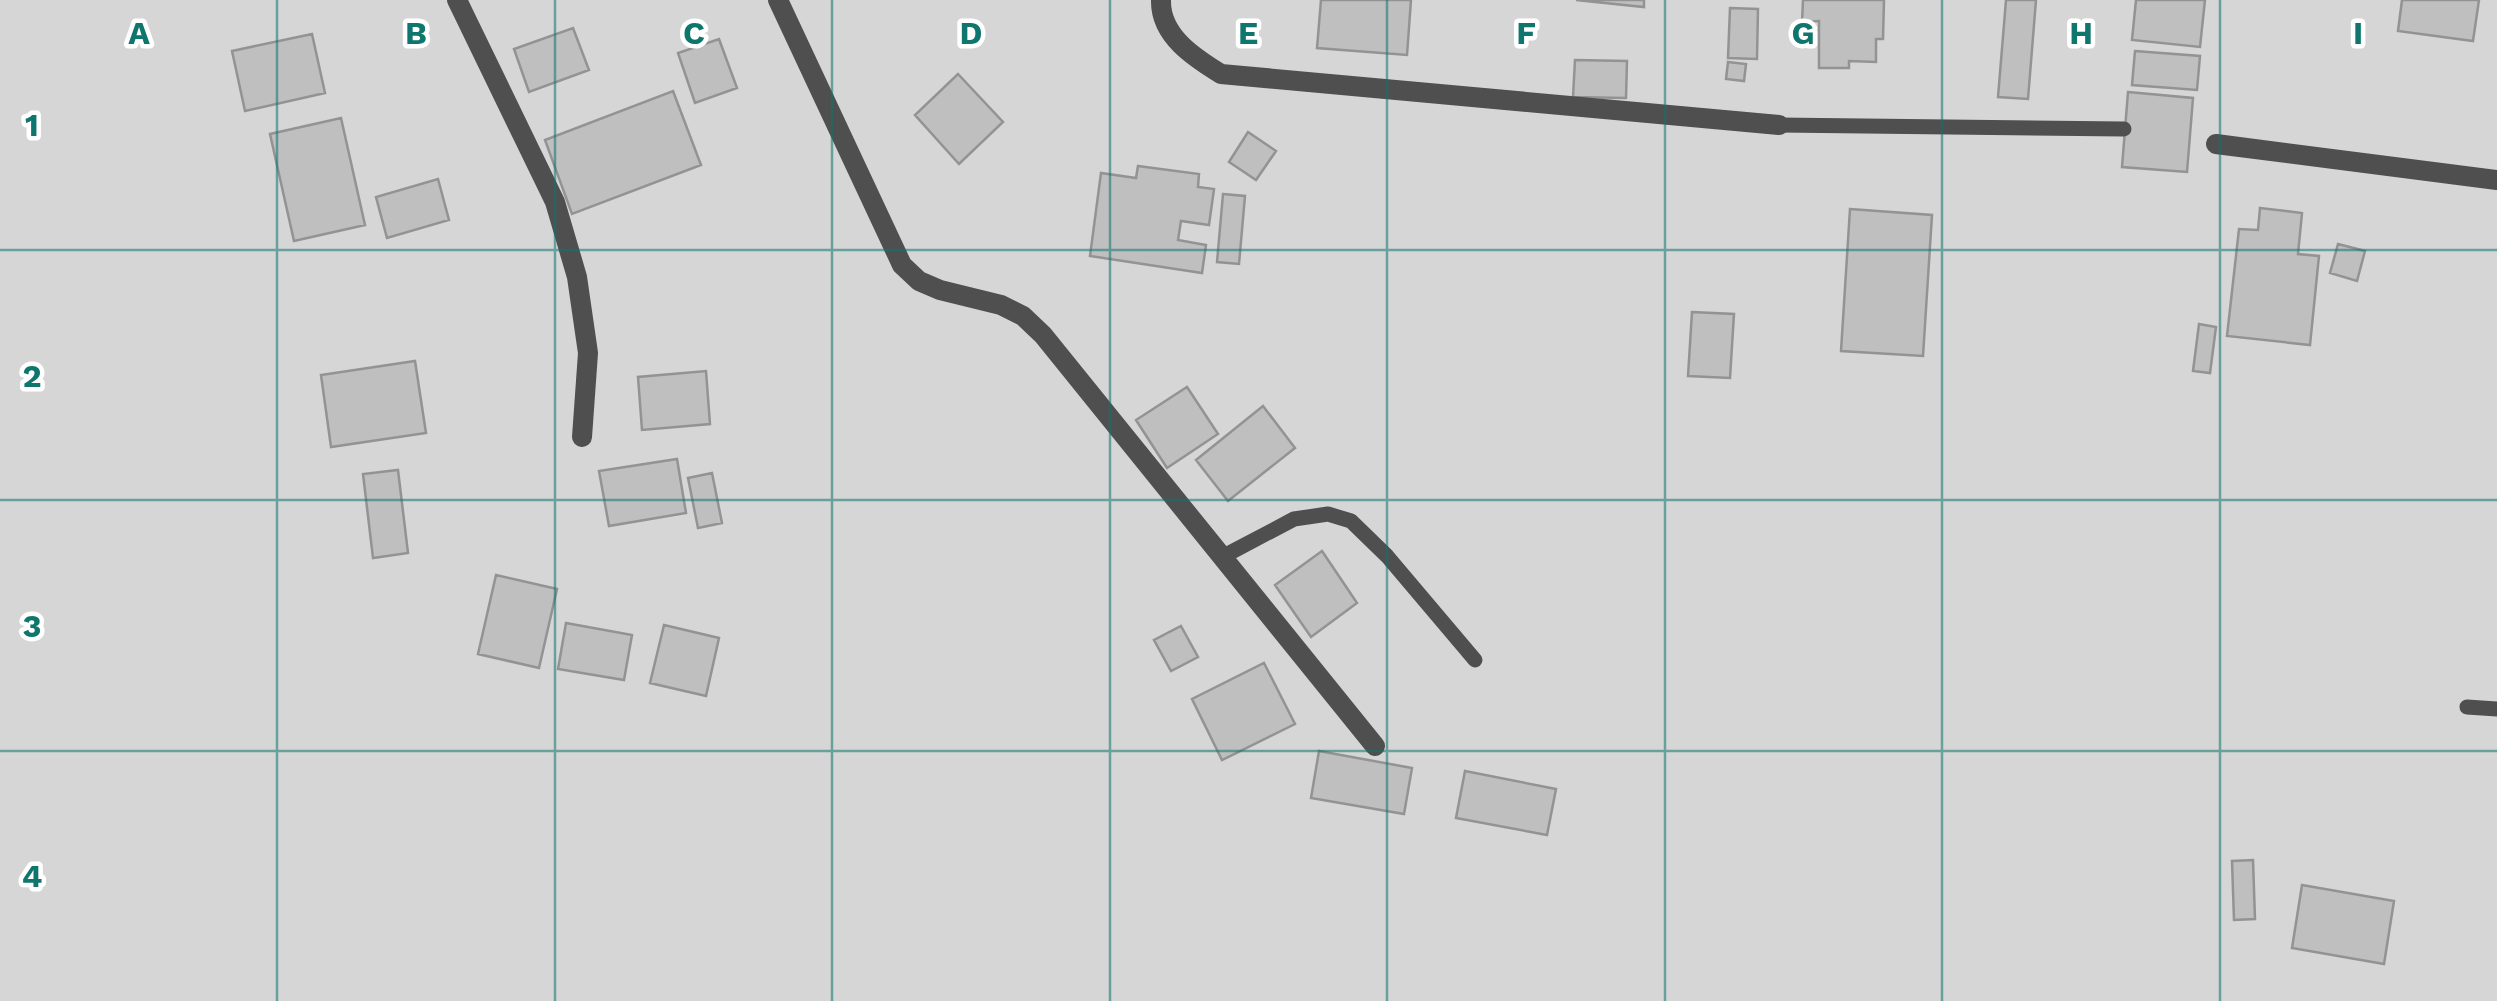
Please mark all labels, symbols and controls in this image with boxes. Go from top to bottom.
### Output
text: A [128,14,150,52]
text: B [405,14,427,52]
text: C [683,14,705,52]
text: D [960,14,982,52]
text: E [1238,14,1258,52]
text: F [1516,14,1536,52]
text: G [1791,14,1815,52]
text: H [2069,14,2093,52]
text: I [2353,14,2363,52]
text: 1 [25,106,39,144]
text: 2 [22,357,42,395]
text: 3 [23,607,41,645]
text: 4 [22,857,42,895]

